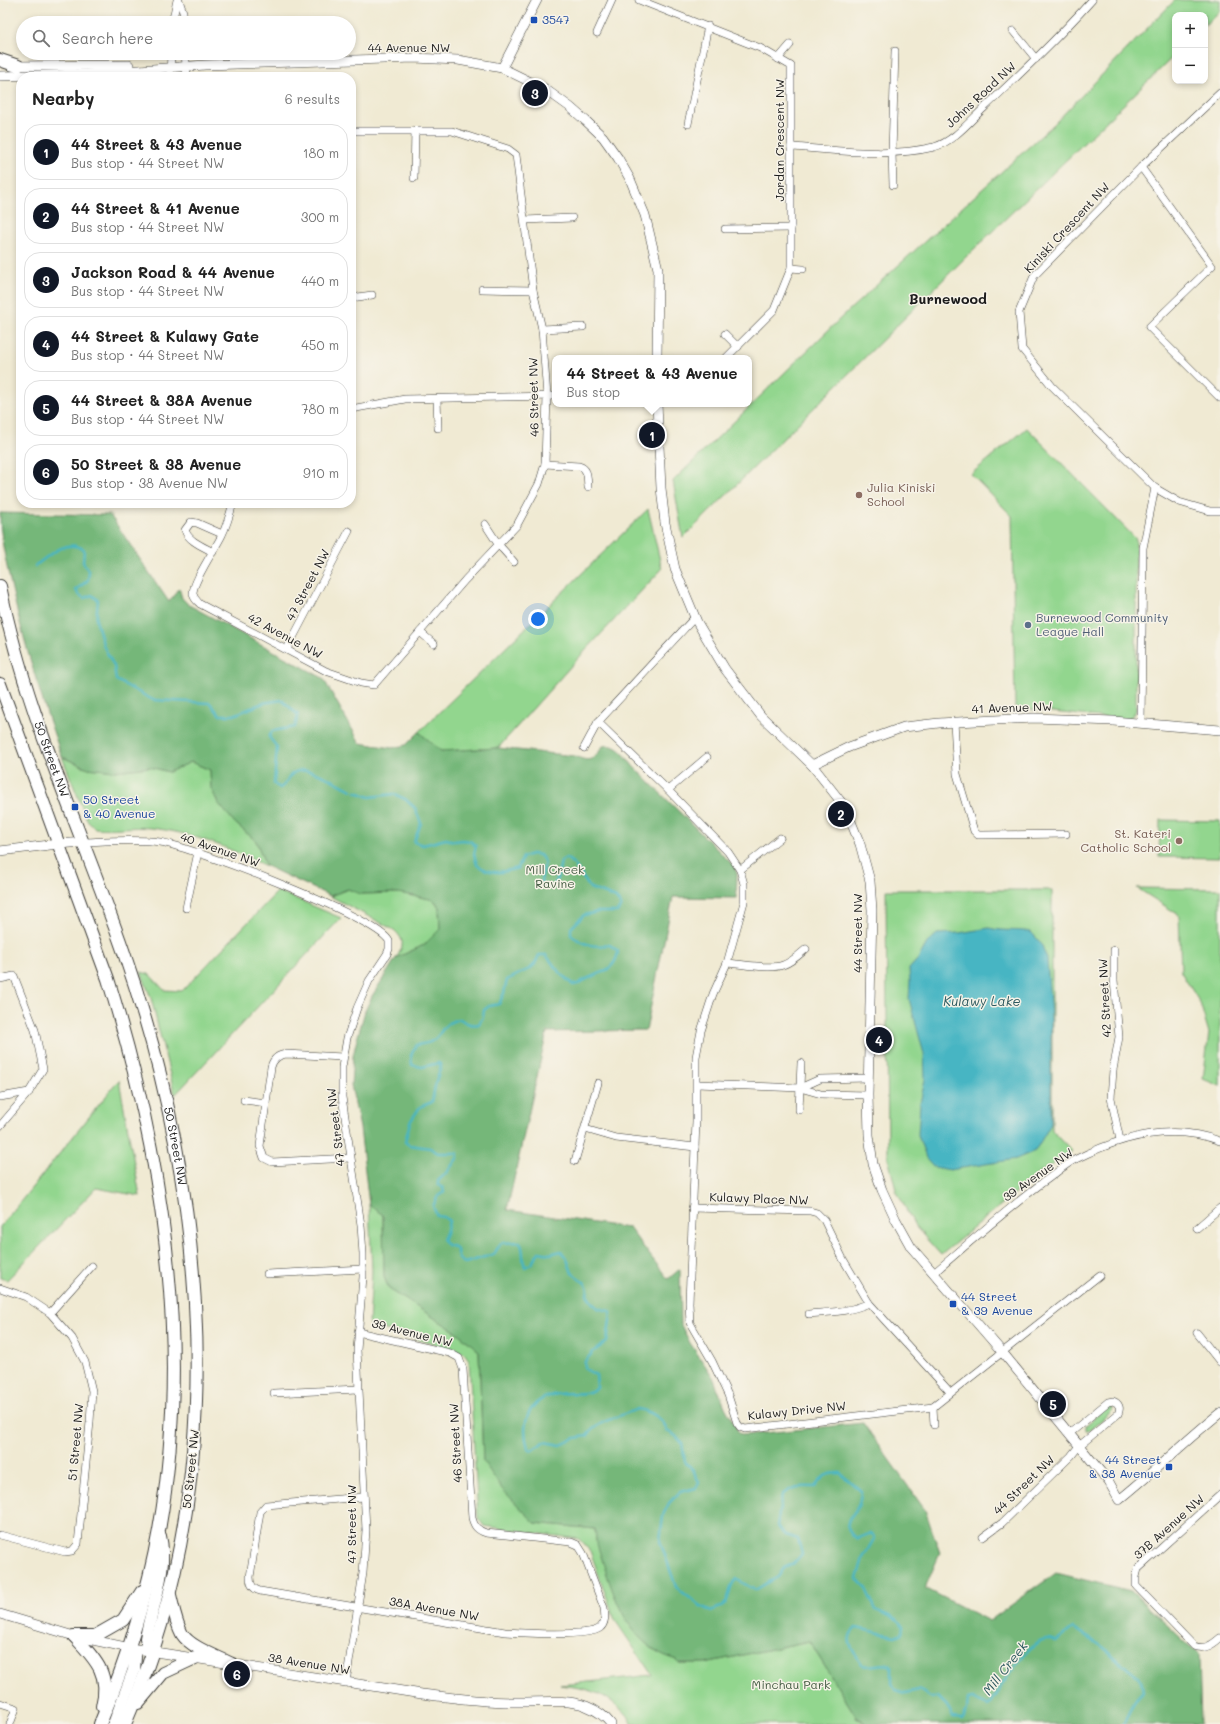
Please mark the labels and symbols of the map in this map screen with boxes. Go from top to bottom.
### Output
place label: 3547 [542,11,570,27]
marker: 3547 [529,15,539,25]
street label: 44 Avenue NW [368,39,450,55]
street label: Johns Road NW [942,58,1019,131]
pin: 3 [522,78,548,108]
street label: Jordan Crescent NW [771,79,787,201]
street label: Kiniski Crescent NW [1020,179,1113,276]
district label: Burnewood [909,289,987,308]
street label: 46 Street NW [524,357,542,437]
pin: 1 [639,420,665,450]
place label: Julia Kiniski School [867,479,935,509]
marker: Julia Kiniski School [854,490,864,500]
street label: 47 Street NW [282,546,333,623]
street label: 42 Avenue NW [245,609,326,662]
your location [528,609,548,629]
place label: Burnewood Community League Hall [1036,609,1168,639]
marker: Burnewood Community League Hall [1023,620,1033,630]
street label: 41 Avenue NW [971,698,1053,716]
street label: 50 Street NW [31,719,74,799]
place label: 50 Street & 40 Avenue [83,791,155,821]
pin: 2 [828,799,854,829]
marker: 50 Street & 40 Avenue [70,802,80,812]
place label: St. Kateri Catholic School [1080,825,1171,855]
street label: 40 Avenue NW [178,828,262,870]
marker: St. Kateri Catholic School [1174,836,1184,846]
park label: Mill Creek Ravine [526,861,584,891]
street label: 44 Street NW [849,893,865,973]
street label: 42 Street NW [1094,958,1114,1038]
water label: Kulawy Lake [943,992,1021,1009]
pin: 4 [866,1025,892,1055]
street label: 47 Street NW [322,1087,348,1167]
street label: 50 Street NW [161,1105,191,1187]
street label: 39 Avenue NW [999,1144,1076,1204]
street label: Kulawy Place NW [709,1188,809,1208]
place label: 44 Street & 39 Avenue [961,1288,1033,1318]
marker: 44 Street & 39 Avenue [948,1299,958,1309]
street label: 39 Avenue NW [370,1314,454,1350]
pin: 5 [1040,1389,1066,1419]
street label: Kulawy Drive NW [747,1397,847,1423]
street label: 51 Street NW [64,1403,86,1481]
street label: 46 Street NW [445,1403,465,1483]
street label: 50 Street NW [178,1428,202,1509]
street label: 44 Street NW [989,1451,1057,1518]
place label: 44 Street & 38 Avenue [1089,1451,1161,1481]
marker: 44 Street & 38 Avenue [1164,1462,1174,1472]
street label: 47 Street NW [343,1485,359,1564]
street label: 37B Avenue NW [1130,1490,1207,1562]
street label: 38A Avenue NW [388,1592,480,1624]
water label: Mill Creek [978,1636,1032,1698]
street label: 38 Avenue NW [267,1649,351,1677]
pin: 6 [224,1659,250,1689]
park label: Minchau Park [752,1676,830,1692]

